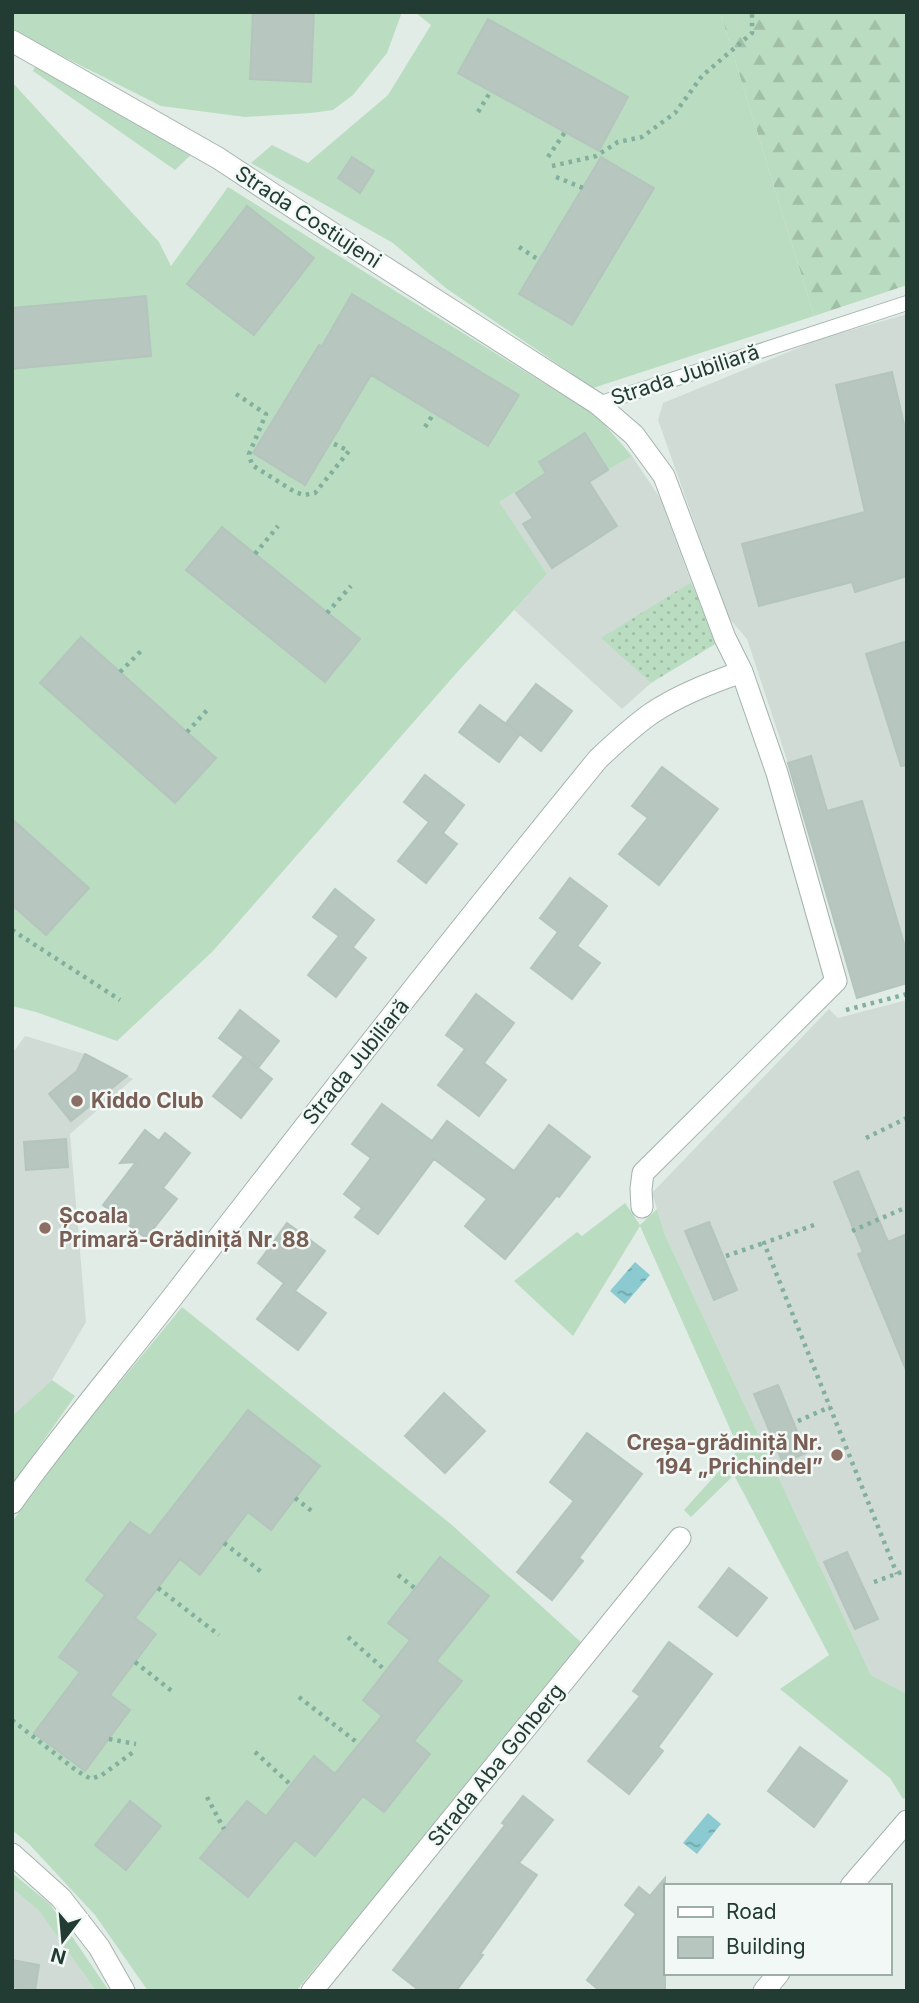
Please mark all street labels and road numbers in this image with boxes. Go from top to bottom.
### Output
street label: Strada Costiujeni [231,160,386,273]
street label: Strada Jubiliară [607,339,762,410]
street label: Strada Jubiliară [297,994,414,1130]
street label: Strada Aba Gohberg [422,1678,569,1851]

